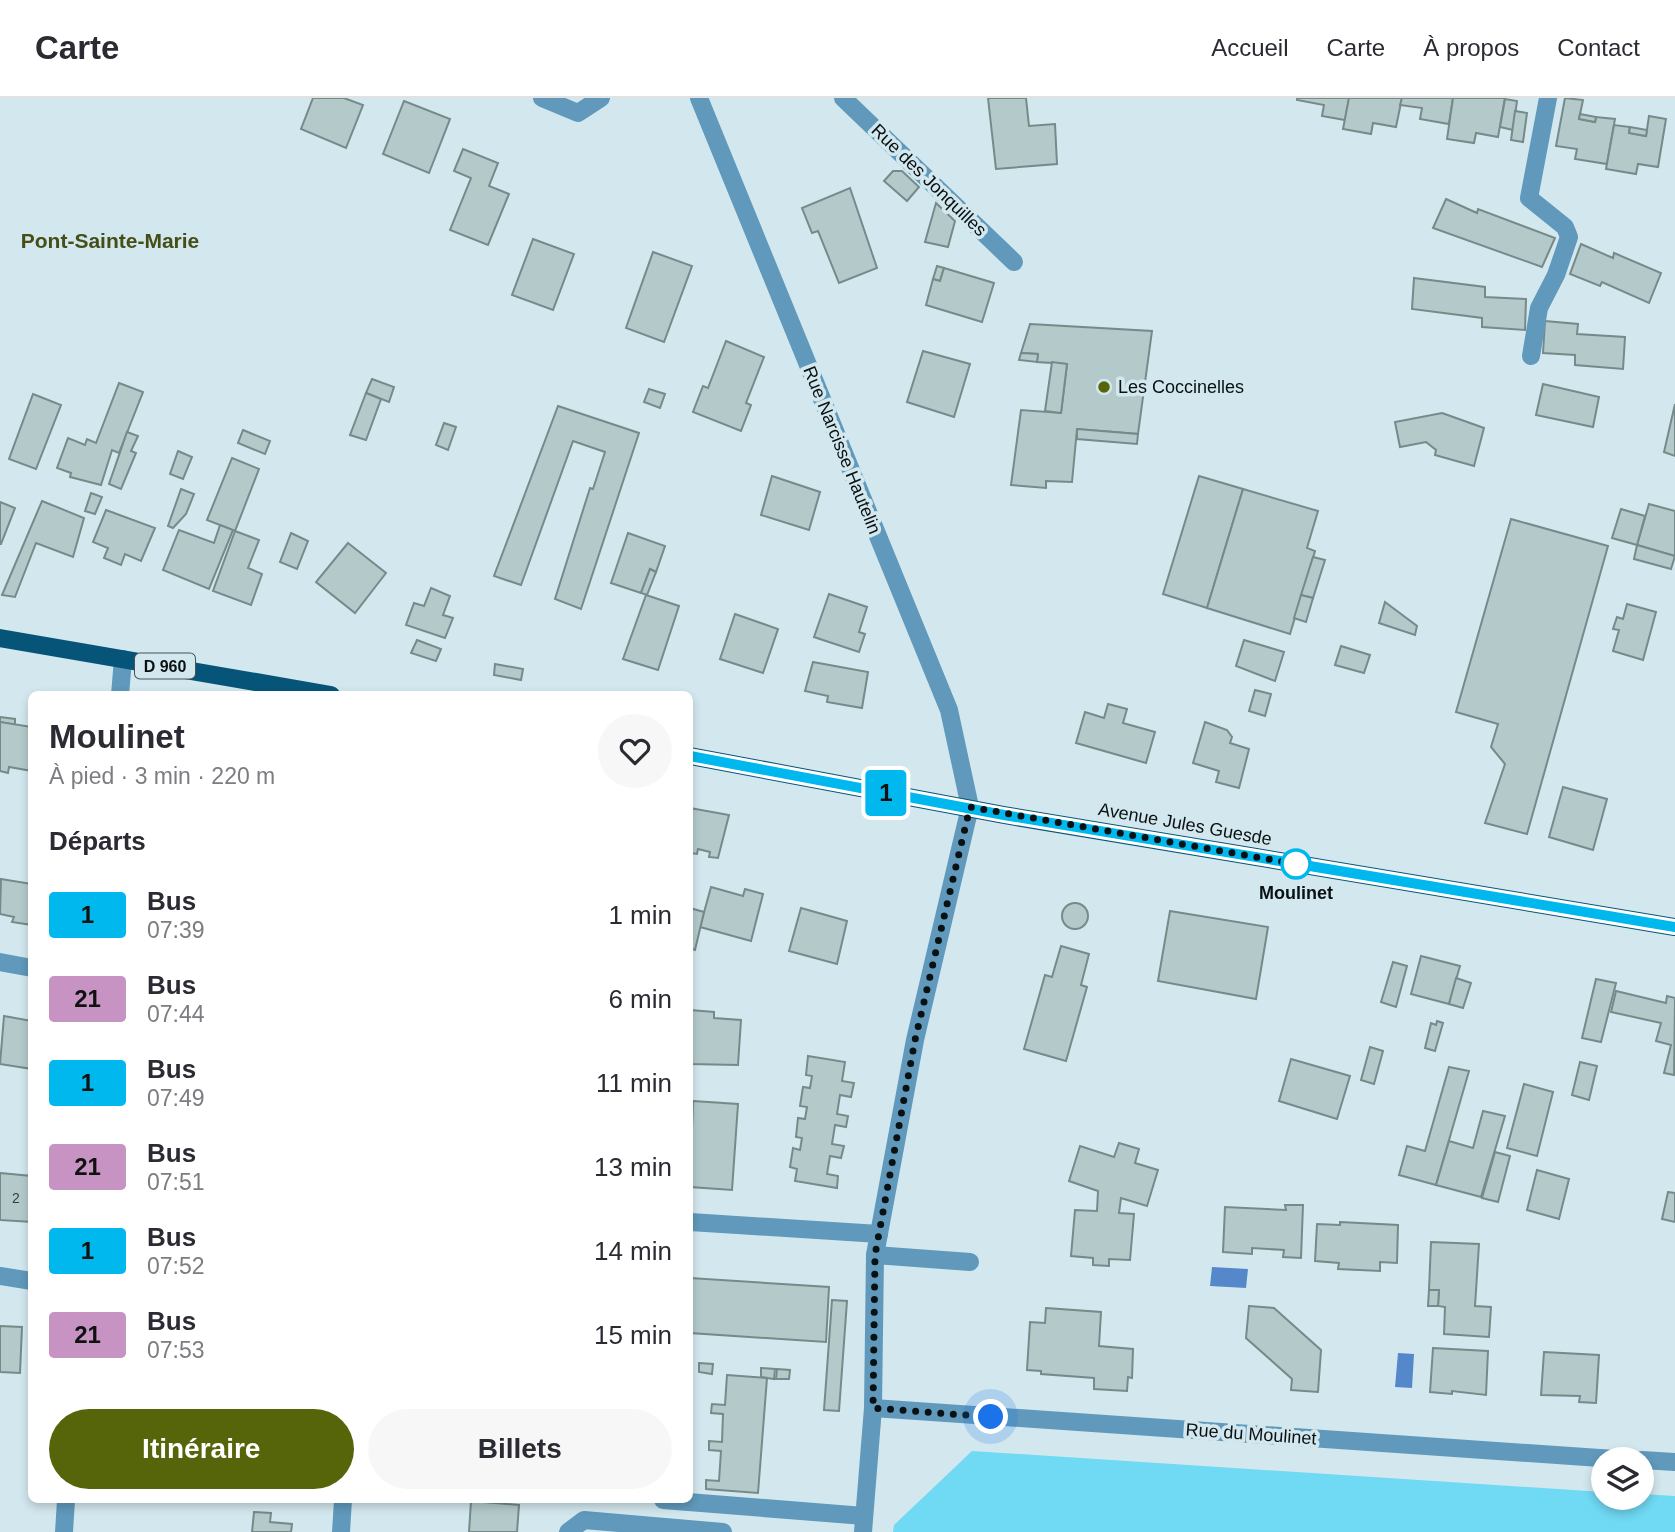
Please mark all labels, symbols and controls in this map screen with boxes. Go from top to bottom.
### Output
text: Carte [35,29,119,66]
text: Accueil [1211,34,1289,61]
text: Carte [1327,34,1385,61]
text: À propos [1423,34,1519,61]
text: Contact [1557,34,1640,61]
street label: Rue des Jonquilles [867,120,991,240]
district label: Pont-Sainte-Marie [21,229,199,252]
street label: Rue Narcisse Hautelin [799,363,885,537]
place label: Les Coccinelles [1118,377,1244,397]
marker: Les Coccinelles [1096,379,1112,395]
road number: D 960 [135,653,195,678]
button: heart [598,714,672,788]
text: Moulinet [49,718,185,755]
text: À pied · 3 min · 220 m [49,763,275,789]
line badge: 1 [863,770,909,816]
text: 1 [879,779,893,806]
street label: Avenue Jules Guesde [1097,799,1273,849]
text: Départs [49,826,146,856]
marker: Moulinet [1281,849,1311,879]
place label: Moulinet [1259,883,1333,903]
text: Bus [147,886,196,916]
text: 1 min [608,900,672,930]
text: 1 [81,901,94,928]
text: 07:39 [147,917,205,943]
text: Bus [147,970,196,1000]
text: 6 min [608,984,672,1014]
text: 21 [74,985,101,1012]
text: 07:44 [147,1001,205,1027]
text: Bus [147,1054,196,1084]
text: 11 min [596,1068,672,1098]
text: 1 [81,1069,94,1096]
text: 07:49 [147,1085,205,1111]
text: Bus [147,1138,196,1168]
text: 13 min [594,1152,672,1182]
text: 21 [74,1153,101,1180]
text: 07:51 [147,1169,205,1195]
house number: 2 [12,1190,20,1206]
text: Bus [147,1222,196,1252]
text: 14 min [594,1236,672,1266]
text: 1 [81,1237,94,1264]
text: 07:52 [147,1253,205,1279]
text: Bus [147,1306,196,1336]
text: 15 min [594,1320,672,1350]
text: 21 [74,1321,101,1348]
text: 07:53 [147,1337,205,1363]
your location [973,1399,1008,1434]
button: Itinéraire [49,1409,354,1489]
button: Billets [368,1409,672,1489]
street label: Rue du Moulinet [1185,1419,1317,1449]
map controls [1591,1447,1654,1510]
button: layers [1591,1447,1654,1510]

